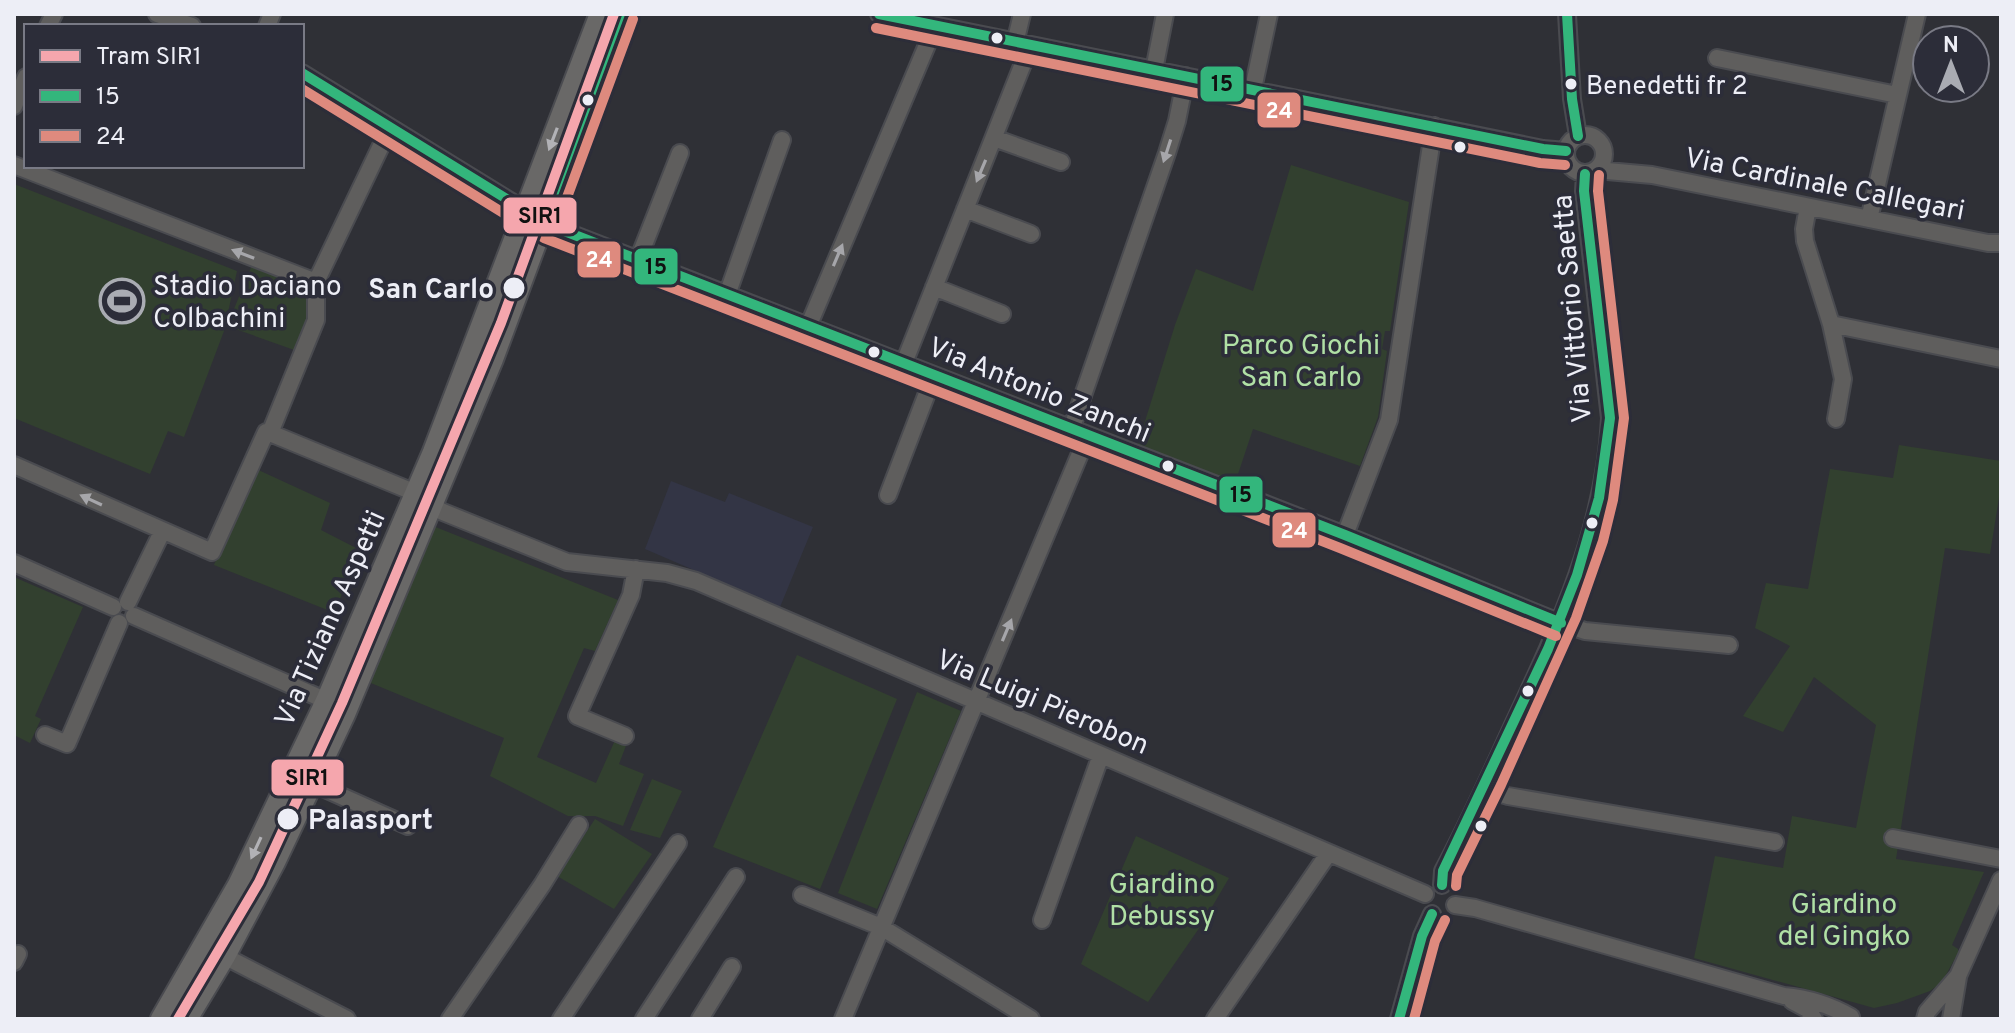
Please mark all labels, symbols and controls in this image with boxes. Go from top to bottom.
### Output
legend [24,24,304,168]
north arrow [1911,24,1991,104]
unlabelled marker [989,30,1005,46]
text: N [1943,33,1959,60]
text: Tram SIR1 [96,43,202,73]
line badge: 15 [1199,65,1245,103]
place label: Benedetti fr 2 [1586,71,1748,104]
text: 15 [1211,72,1233,99]
marker: Benedetti fr 2 [1563,76,1579,92]
text: 15 [96,83,120,113]
line badge: 24 [1256,91,1302,129]
unlabelled marker [580,92,596,108]
text: 24 [1265,99,1293,126]
text: 24 [96,123,125,153]
one-way arrow [546,127,559,151]
unlabelled marker [1452,139,1468,155]
one-way arrow [1160,140,1173,164]
street label: Via Cardinale Callegari [1681,141,1968,231]
one-way arrow [974,159,987,183]
street label: Via Vittorio Saetta [1546,193,1602,424]
line badge: SIR1 [502,196,578,235]
text: SIR1 [518,204,562,231]
line badge: 24 [576,240,622,279]
one-way arrow [832,243,845,267]
one-way arrow [231,247,255,260]
line badge: 15 [633,247,679,286]
text: 24 [585,248,613,275]
text: 15 [645,255,667,282]
place label: Stadio Daciano Colbachini [153,270,342,338]
place label: San Carlo [368,273,494,309]
marker: San Carlo [501,275,527,301]
sports icon: Stadio Daciano Colbachini [98,277,146,325]
park label: Parco Giochi San Carlo [1222,329,1380,397]
street label: Via Antonio Zanchi [922,331,1156,453]
unlabelled marker [866,344,882,360]
unlabelled marker [1160,458,1176,474]
line badge: 15 [1218,475,1264,514]
text: 15 [1230,483,1252,510]
one-way arrow [79,493,103,507]
street label: Via Tiziano Aspetti [268,505,396,733]
line badge: 24 [1271,511,1317,549]
unlabelled marker [1584,515,1600,531]
text: 24 [1280,519,1308,546]
one-way arrow [1000,618,1013,642]
street label: Via Luigi Pierobon [930,643,1154,765]
unlabelled marker [1520,683,1536,699]
line badge: SIR1 [270,758,345,797]
text: SIR1 [285,766,329,793]
place label: Palasport [308,804,433,840]
marker: Palasport [275,806,301,832]
unlabelled marker [1473,818,1489,834]
one-way arrow [249,836,263,860]
park label: Giardino Debussy [1109,868,1215,936]
park label: Giardino del Gingko [1778,888,1910,956]

